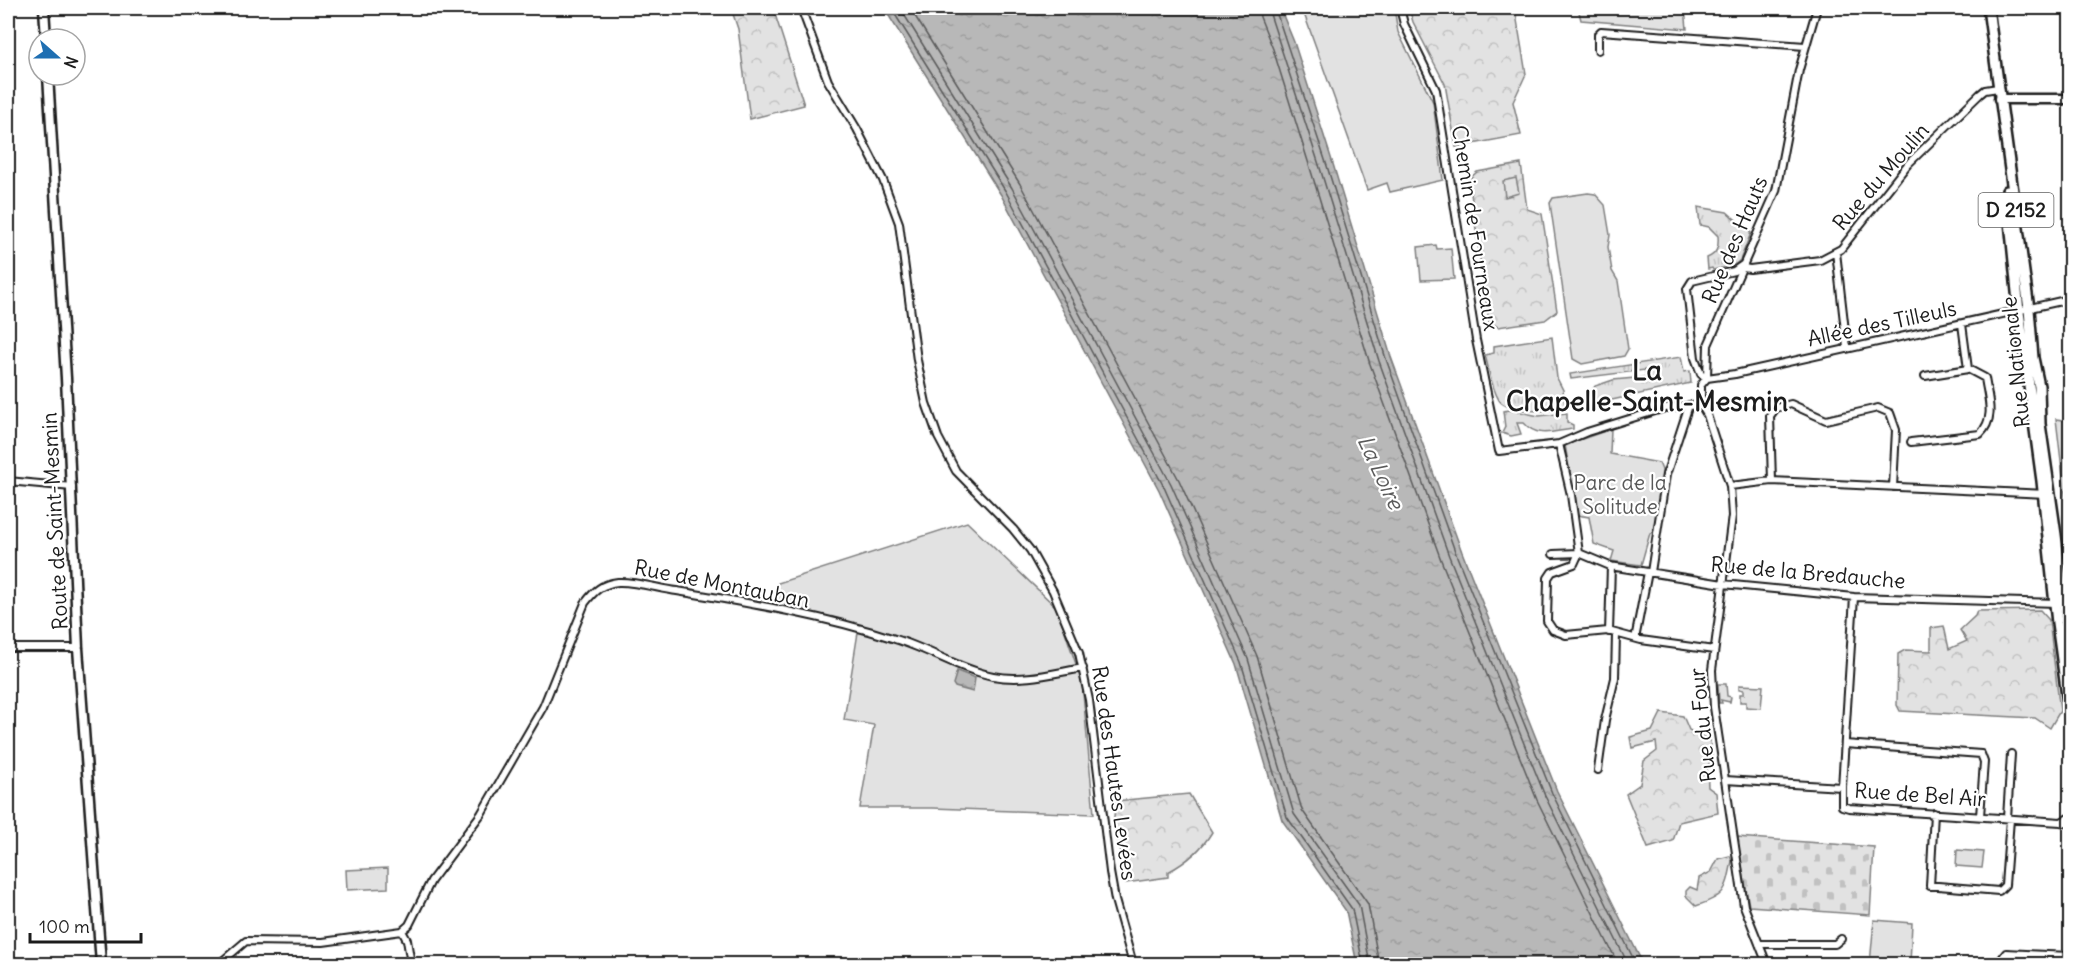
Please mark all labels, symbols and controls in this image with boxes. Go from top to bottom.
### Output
north arrow [27,27,87,87]
text: N [60,54,82,71]
street label: Rue du Moulin [1827,117,1935,236]
street label: Chemin de Fourneaux [1446,123,1505,333]
street label: Rue des Hauts [1696,172,1773,308]
road number: D 2152 [1978,193,2054,227]
street label: Allée des Tilleuls [1805,295,1959,352]
street label: Rue Nationale [1995,295,2036,429]
district label: La Chapelle-Saint-Mesmin [1506,353,1788,418]
street label: Route de Saint-Mesmin [35,411,74,631]
water label: La Loire [1352,430,1411,516]
park label: Parc de la Solitude [1573,469,1667,520]
street label: Rue de la Bredauche [1709,551,1907,594]
street label: Rue de Montauban [632,553,812,614]
street label: Rue des Hautes Levées [1086,664,1143,882]
street label: Rue du Four [1683,666,1722,784]
street label: Rue de Bel Air [1853,776,1987,813]
scale bar [30,906,141,944]
text: 100 m [39,915,90,938]

